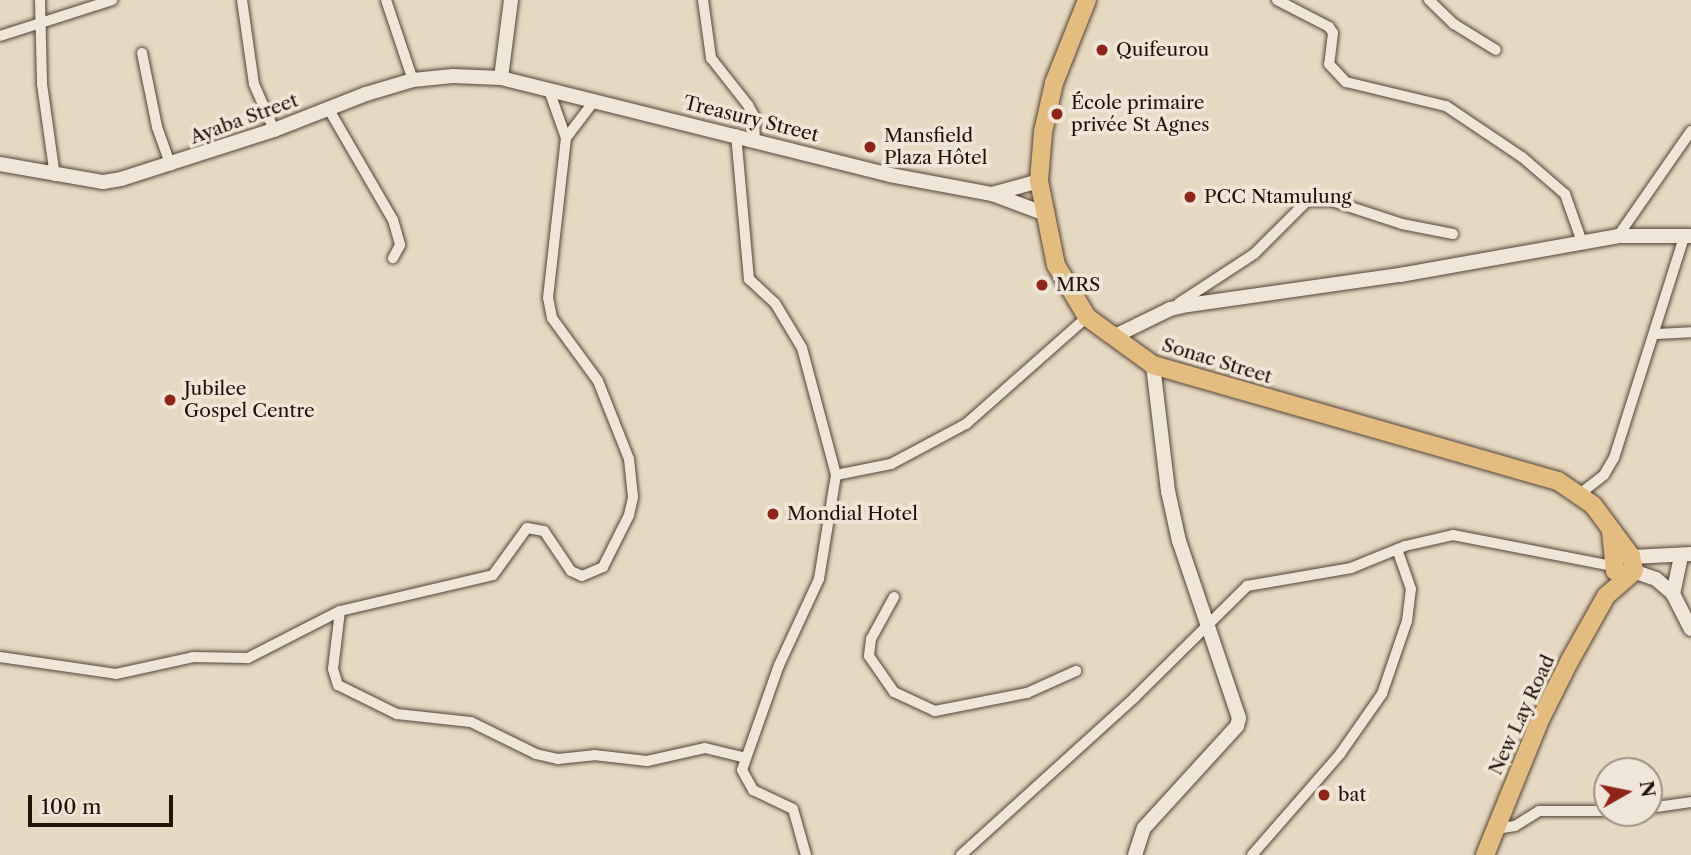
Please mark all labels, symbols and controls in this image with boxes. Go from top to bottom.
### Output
place label: Quifeurou [1116,39,1209,61]
marker: Quifeurou [1094,42,1110,58]
street label: Ayaba Street [187,89,301,149]
street label: Treasury Street [681,91,821,147]
place label: École primaire privée St Agnes [1071,92,1210,136]
marker: École primaire privée St Agnes [1049,106,1065,122]
place label: Mansfield Plaza Hôtel [884,125,988,169]
marker: Mansfield Plaza Hôtel [862,139,878,155]
place label: PCC Ntamulung [1204,186,1352,208]
marker: PCC Ntamulung [1182,189,1198,205]
place label: MRS [1056,274,1100,296]
marker: MRS [1034,277,1050,293]
street label: Sonac Street [1159,333,1275,389]
place label: Jubilee Gospel Centre [184,378,315,422]
marker: Jubilee Gospel Centre [162,392,178,408]
place label: Mondial Hotel [787,503,918,525]
marker: Mondial Hotel [765,506,781,522]
street label: New Lay Road [1484,651,1560,779]
north arrow [1593,757,1663,827]
text: N [1635,779,1660,799]
scale bar [32,782,177,826]
place label: bat [1338,784,1366,806]
marker: bat [1316,787,1332,803]
text: 100 m [41,794,102,819]

